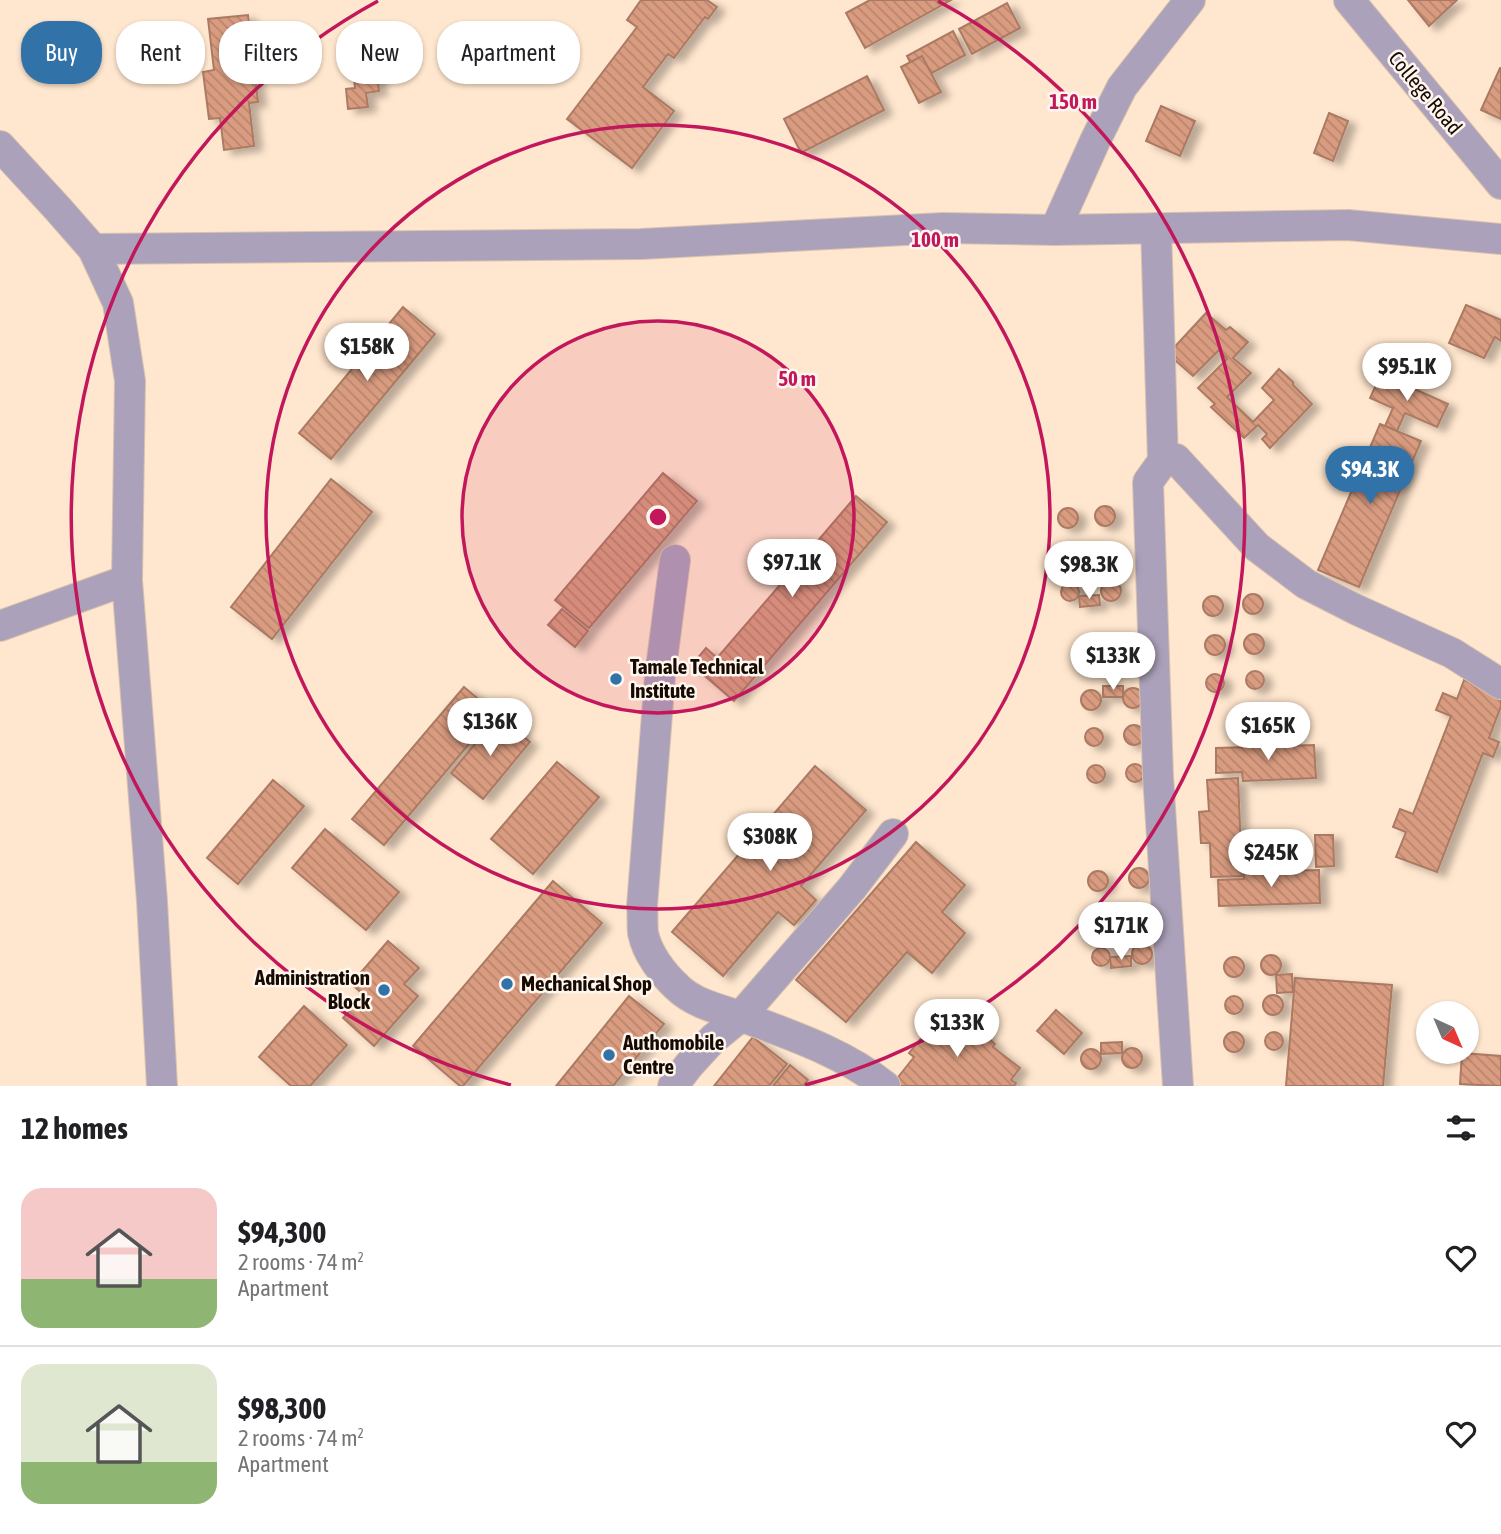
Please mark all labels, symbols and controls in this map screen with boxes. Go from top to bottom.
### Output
chip: Buy [21,21,102,84]
chip: Rent [116,21,205,84]
chip: Filters [219,21,322,84]
chip: New [336,21,423,84]
chip: Apartment [437,21,580,84]
street label: College Road [1384,46,1467,139]
text: 150 m [1049,89,1097,113]
text: 100 m [911,227,959,251]
pin: $158K [318,324,416,383]
text: $158K [340,333,394,359]
pin: $95.1K [1350,344,1464,403]
text: $95.1K [1378,353,1436,379]
text: 50 m [778,366,816,390]
pin: $94.3K [1313,447,1427,506]
text: $94.3K [1341,456,1399,482]
centre of rings [646,505,670,529]
pin: $97.1K [735,540,849,599]
pin: $98.3K [1032,542,1146,601]
text: $97.1K [763,549,821,575]
text: $98.3K [1060,551,1118,577]
pin: $133K [1064,632,1162,692]
text: $133K [1086,642,1140,668]
place label: Tamale Technical Institute [630,654,764,702]
marker: Tamale Technical Institute [608,671,624,687]
pin: $136K [441,698,539,758]
pin: $165K [1219,702,1317,762]
text: $136K [463,708,517,734]
text: $165K [1241,712,1295,738]
pin: $308K [721,814,819,873]
text: $308K [743,823,797,849]
pin: $245K [1222,830,1320,889]
text: $245K [1244,839,1298,865]
pin: $171K [1072,902,1170,962]
text: $171K [1094,912,1148,938]
place label: Administration Block [254,965,371,1013]
place label: Mechanical Shop [521,971,652,995]
marker: Mechanical Shop [499,976,515,992]
marker: Administration Block [376,982,392,998]
pin: $133K [908,1000,1006,1059]
north arrow [1416,1001,1479,1064]
map controls [1416,1001,1479,1064]
text: $133K [930,1009,984,1035]
place label: Authomobile Centre [622,1030,724,1078]
marker: Authomobile Centre [601,1047,617,1063]
icon: filters [1442,1109,1480,1147]
text: 12 homes [21,1111,128,1145]
text: $94,300 [238,1215,326,1249]
icon: home [77,1216,161,1300]
icon: heart [1442,1239,1480,1277]
text: 2 rooms · 74 m² [238,1249,364,1275]
text: Apartment [238,1275,329,1301]
text: $98,300 [238,1391,326,1425]
icon: home [77,1392,161,1476]
icon: heart [1442,1415,1480,1453]
text: 2 rooms · 74 m² [238,1425,364,1451]
text: Apartment [238,1451,329,1477]

